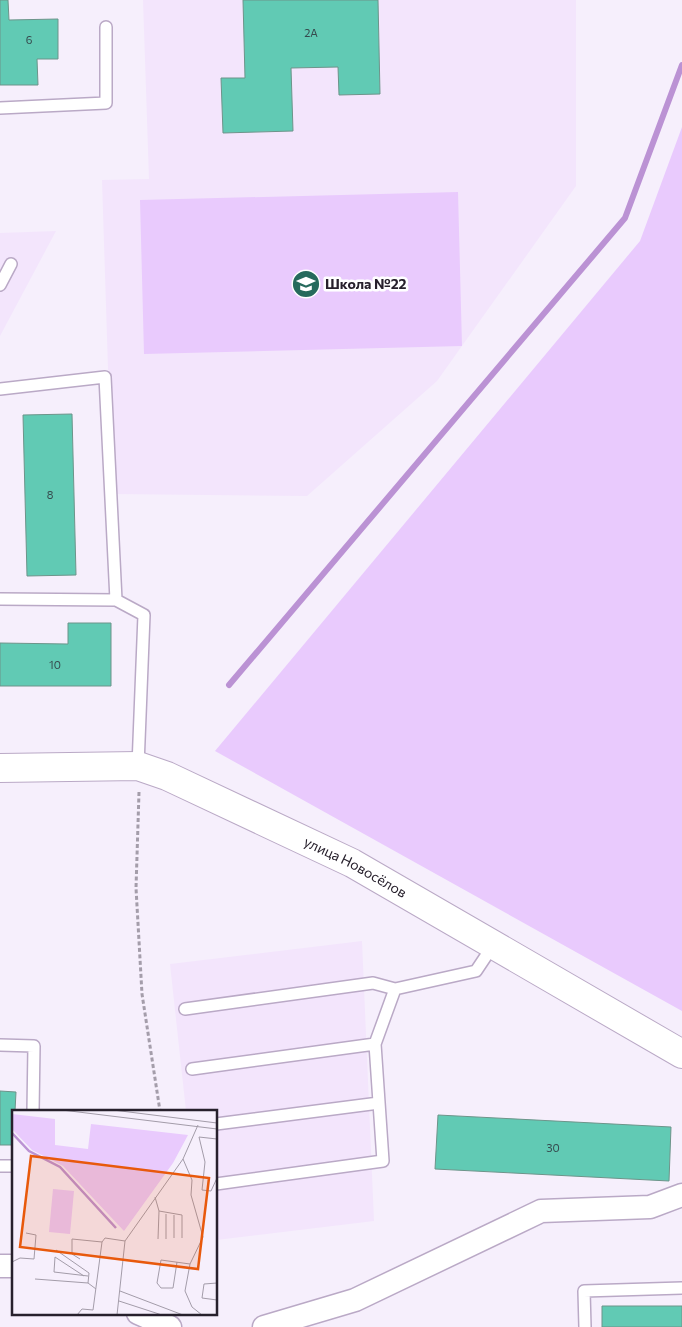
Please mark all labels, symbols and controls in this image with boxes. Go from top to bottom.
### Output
house number: 2А [304,26,318,39]
house number: 6 [26,33,33,46]
school or university icon: Школа №22 [291,269,321,299]
place label: Школа №22 [325,275,407,292]
house number: 8 [47,488,54,501]
house number: 10 [49,658,61,671]
street label: улица Новосёлов [301,833,410,901]
inset map [12,1110,218,1314]
house number: 30 [546,1141,560,1154]

